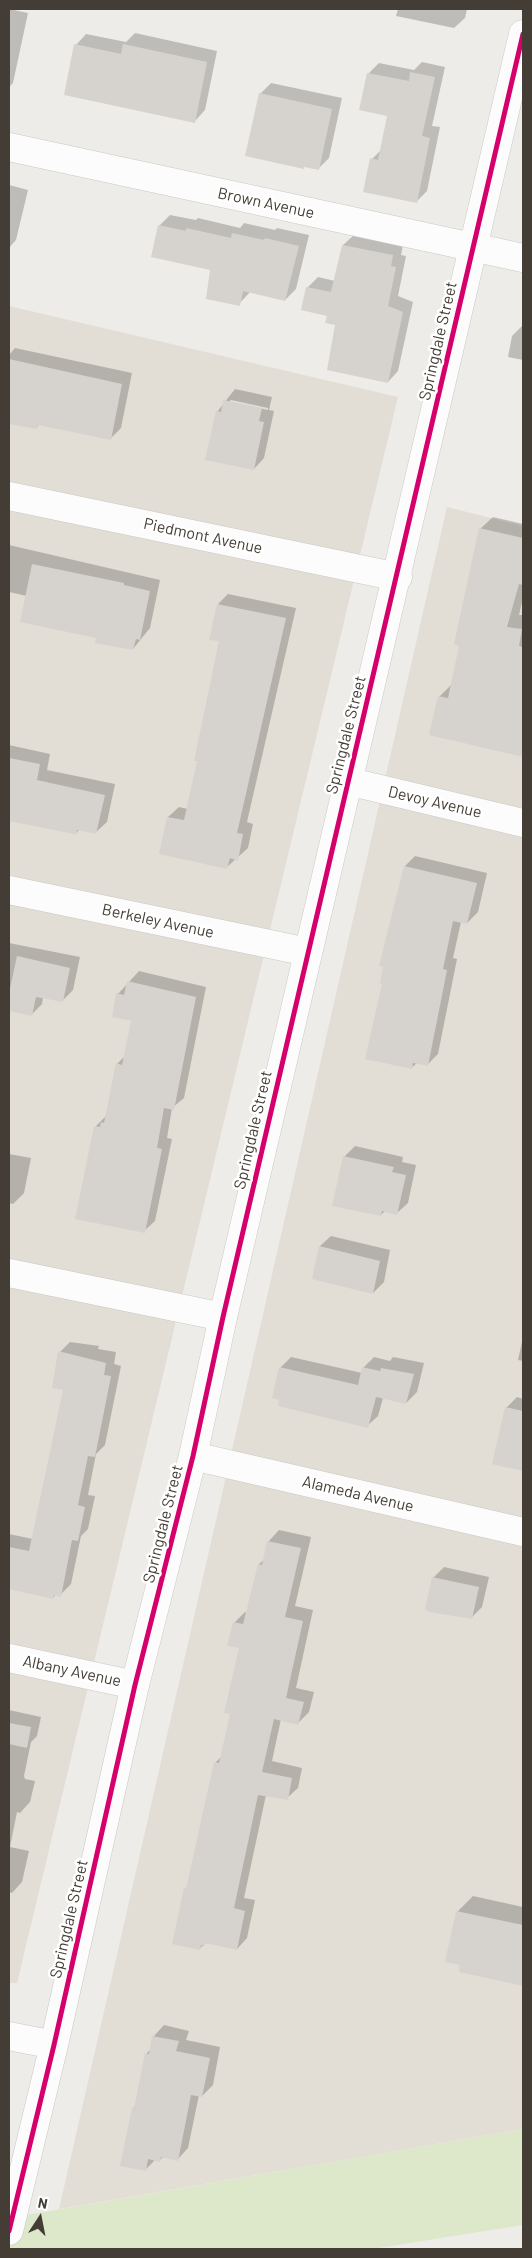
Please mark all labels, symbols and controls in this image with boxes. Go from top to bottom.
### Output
street label: Brown Avenue [216,183,316,223]
street label: Springdale Street [415,280,461,402]
street label: Piedmont Avenue [142,514,264,558]
street label: Springdale Street [322,674,370,796]
street label: Devoy Avenue [386,782,484,822]
street label: Berkeley Avenue [100,900,216,942]
street label: Springdale Street [230,1069,276,1191]
street label: Springdale Street [139,1463,187,1585]
street label: Alameda Avenue [300,1472,416,1516]
street label: Albany Avenue [21,1651,123,1691]
street label: Springdale Street [46,1858,92,1980]
north arrow [15,2193,65,2243]
text: N [37,2194,49,2212]

